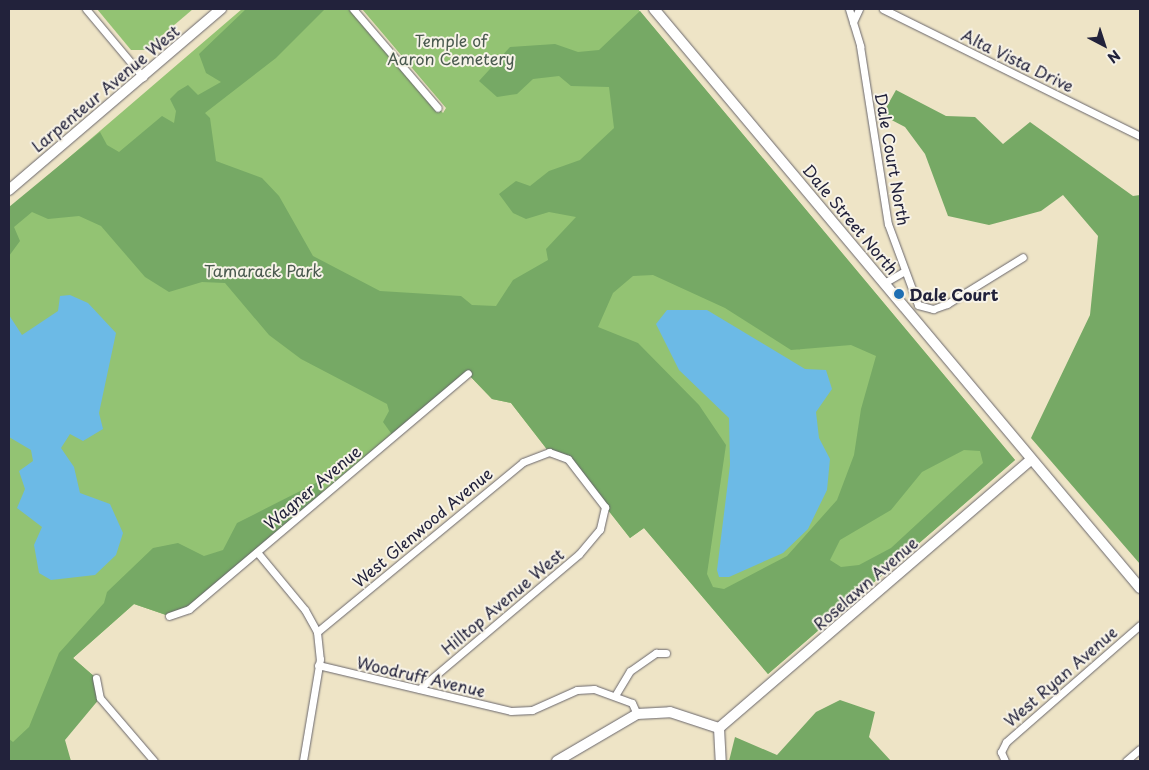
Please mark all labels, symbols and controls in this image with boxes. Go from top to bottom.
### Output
north arrow [1079,20,1129,70]
street label: Larpenteur Avenue West [27,21,183,155]
street label: Alta Vista Drive [958,24,1078,96]
park label: Temple of Aaron Cemetery [388,30,514,68]
text: N [1103,45,1125,68]
street label: Dale Court North [872,90,914,228]
street label: Dale Street North [799,159,903,279]
park label: Tamarack Park [203,260,323,280]
place label: Dale Court [909,284,999,304]
marker: Dale Court [893,288,905,300]
street label: Wagner Avenue [259,441,365,533]
street label: West Glenwood Avenue [348,463,496,591]
street label: Roselawn Avenue [809,533,921,633]
street label: Hilltop Avenue West [437,544,567,658]
street label: West Ryan Avenue [1000,622,1120,730]
street label: Woodruff Avenue [354,652,488,700]

